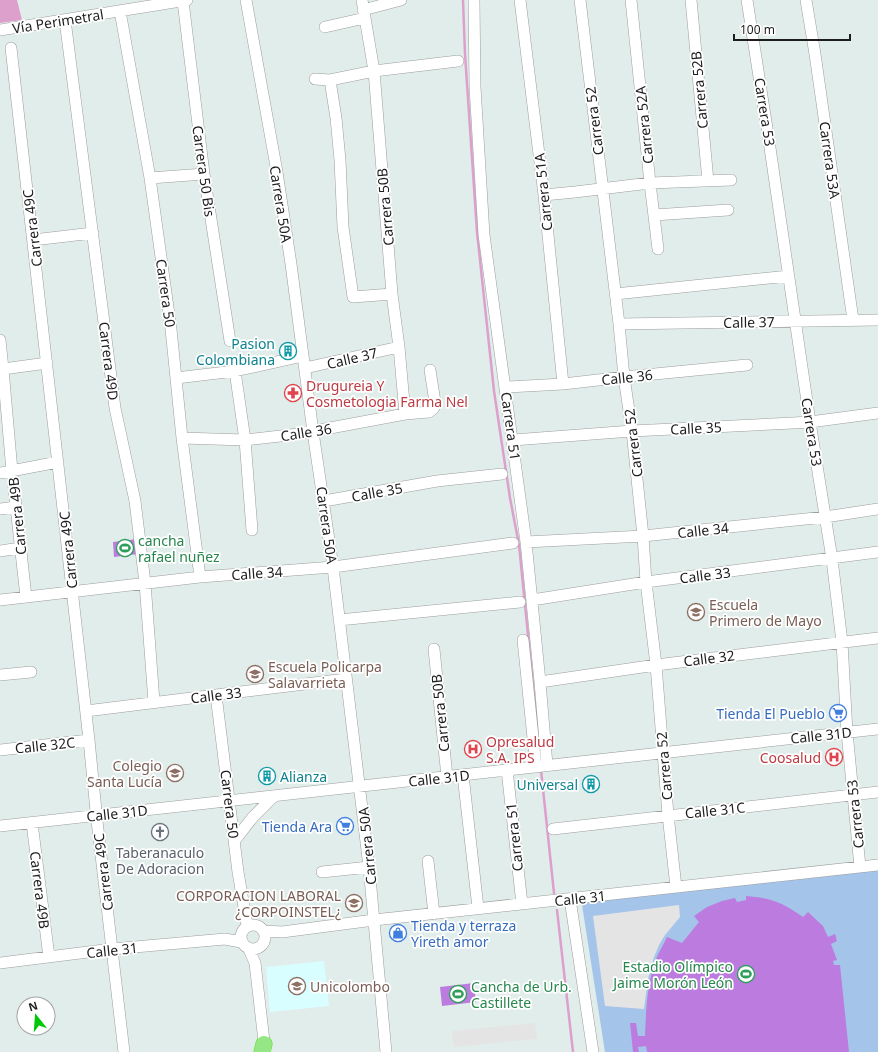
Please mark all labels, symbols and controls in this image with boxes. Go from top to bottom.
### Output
street label: Vía Perimetral [11,4,105,38]
scale bar [734,16,850,42]
text: 100 m [740,21,775,38]
street label: Carrera 52B [686,50,712,130]
street label: Carrera 53 [750,76,780,148]
street label: Carrera 52A [630,85,658,165]
street label: Carrera 52 [580,86,608,156]
street label: Carrera 53A [815,120,845,200]
street label: Carrera 50 Bis [188,124,220,218]
street label: Carrera 51A [529,152,557,232]
street label: Carrera 50A [266,164,296,244]
street label: Carrera 50B [372,167,398,247]
street label: Carrera 49C [18,188,46,268]
street label: Carrera 50 [152,258,180,328]
street label: Calle 37 [723,312,775,332]
street label: Carrera 49D [95,321,123,401]
place label: Pasion Colombiana [196,334,275,369]
building icon: Pasion Colombiana [278,341,298,361]
street label: Calle 37 [325,343,379,373]
street label: Calle 36 [600,365,654,389]
place label: Drugureia Y Cosmetologia Farma Nel [306,376,468,411]
pharmacy icon: Drugureia Y Cosmetologia Farma Nel [283,383,303,403]
street label: Carrera 51 [497,391,525,461]
street label: Carrera 53 [797,396,827,468]
street label: Carrera 52 [619,408,647,478]
street label: Calle 35 [670,417,722,439]
street label: Calle 36 [279,419,333,445]
street label: Carrera 49B [3,476,31,556]
street label: Calle 35 [350,478,404,506]
street label: Carrera 50A [312,485,342,565]
street label: Carrera 49C [54,510,82,590]
street label: Calle 34 [676,518,730,542]
place label: cancha rafael nuñez [138,531,220,566]
sports icon: cancha rafael nuñez [115,538,135,558]
street label: Calle 34 [231,562,283,584]
street label: Calle 33 [678,562,732,588]
place label: Escuela Primero de Mayo [709,595,822,630]
school or university icon: Escuela Primero de Mayo [686,602,706,622]
street label: Calle 32 [682,645,736,671]
place label: Escuela Policarpa Salavarrieta [268,657,382,692]
school or university icon: Escuela Policarpa Salavarrieta [245,664,265,684]
street label: Carrera 50B [426,673,454,753]
street label: Calle 33 [189,682,243,708]
supermarket icon: Tienda El Pueblo [828,703,848,723]
place label: Tienda El Pueblo [716,704,825,723]
street label: Calle 31D [789,722,853,748]
street label: Carrera 52 [652,731,676,801]
street label: Calle 32C [14,732,76,758]
place label: Opresalud S.A. IPS [486,732,554,767]
hospital icon: Opresalud S.A. IPS [463,739,483,759]
hospital icon: Coosalud [824,747,844,767]
place label: Coosalud [760,748,821,767]
place label: Colegio Santa Lucía [87,756,162,791]
school or university icon: Colegio Santa Lucía [165,763,185,783]
street label: Calle 31D [407,765,471,791]
building icon: Alianza [257,766,277,786]
place label: Alianza [280,767,327,786]
street label: Carrera 50 [216,769,244,839]
building icon: Universal [581,774,601,794]
place label: Universal [517,775,578,794]
street label: Carrera 53 [842,779,868,849]
street label: Calle 31C [684,797,746,823]
street label: Calle 31D [85,800,149,826]
street label: Carrera 51 [501,802,527,872]
street label: Carrera 50A [353,806,381,886]
supermarket icon: Tienda Ara [335,816,355,836]
place label: Tienda Ara [262,817,332,836]
church icon: Taberanaculo De Adoracion [150,822,170,842]
street label: Carrera 49C [89,832,117,912]
place label: Taberanaculo De Adoracion [116,843,204,878]
street label: Carrera 49B [26,850,54,930]
place label: CORPORACION LABORAL ¿CORPOINSTEL¿ [176,886,341,921]
street label: Calle 31 [553,886,607,910]
school or university icon: CORPORACION LABORAL ¿CORPOINSTEL¿ [344,893,364,913]
place label: Tienda y terraza Yireth amor [411,916,516,951]
shop icon: Tienda y terraza Yireth amor [388,923,408,943]
street label: Calle 31 [85,938,139,962]
place label: Estadio Olímpico Jaime Morón León [611,957,733,992]
sports icon: Estadio Olímpico Jaime Morón León [736,964,756,984]
school or university icon: Unicolombo [287,976,307,996]
place label: Unicolombo [310,977,390,996]
place label: Cancha de Urb. Castillete [471,977,572,1012]
sports icon: Cancha de Urb. Castillete [448,984,468,1004]
north arrow [16,996,56,1036]
text: N [26,997,39,1014]

